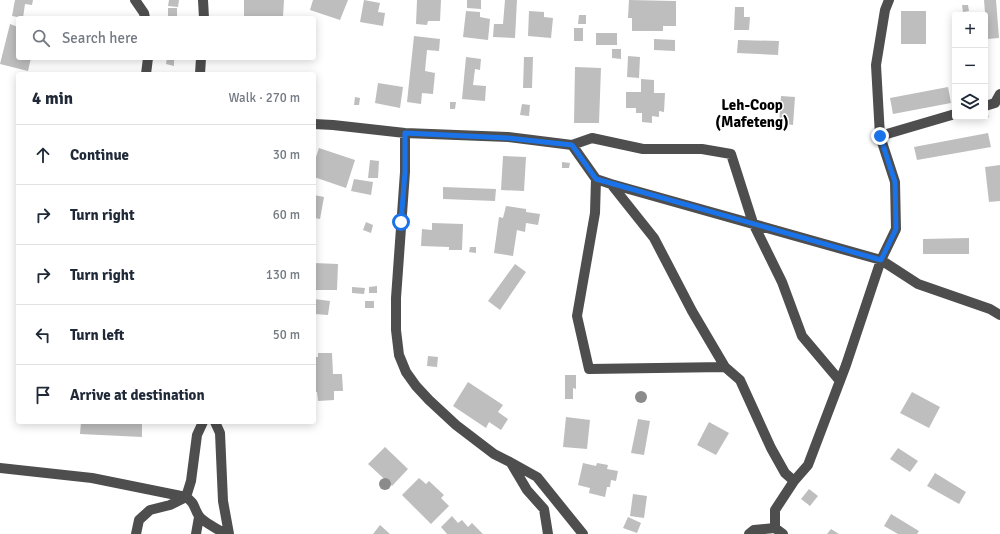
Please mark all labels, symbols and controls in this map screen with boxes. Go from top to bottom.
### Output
map controls [952,12,988,120]
button: + [952,12,988,48]
search box [16,16,316,60]
icon: search [30,27,52,49]
text: Search here [62,29,138,47]
button: − [952,48,988,84]
button: layers [952,84,988,120]
text: 4 min [32,88,73,109]
text: Walk · 270 m [229,90,300,106]
district label: Leh-Coop (Mafeteng) [715,96,789,131]
route end [871,127,889,145]
icon: ahead [32,144,54,166]
text: Continue [70,146,129,164]
text: 30 m [273,147,300,163]
icon: right [32,204,54,226]
text: Turn right [70,206,135,224]
text: 60 m [273,207,300,223]
route start [392,213,410,231]
icon: right [32,264,54,286]
text: Turn right [70,266,135,284]
text: 130 m [266,267,300,283]
icon: left [32,324,54,346]
text: Turn left [70,326,124,344]
text: 50 m [273,327,300,343]
icon: arrive [32,384,54,406]
text: Arrive at destination [70,386,205,404]

